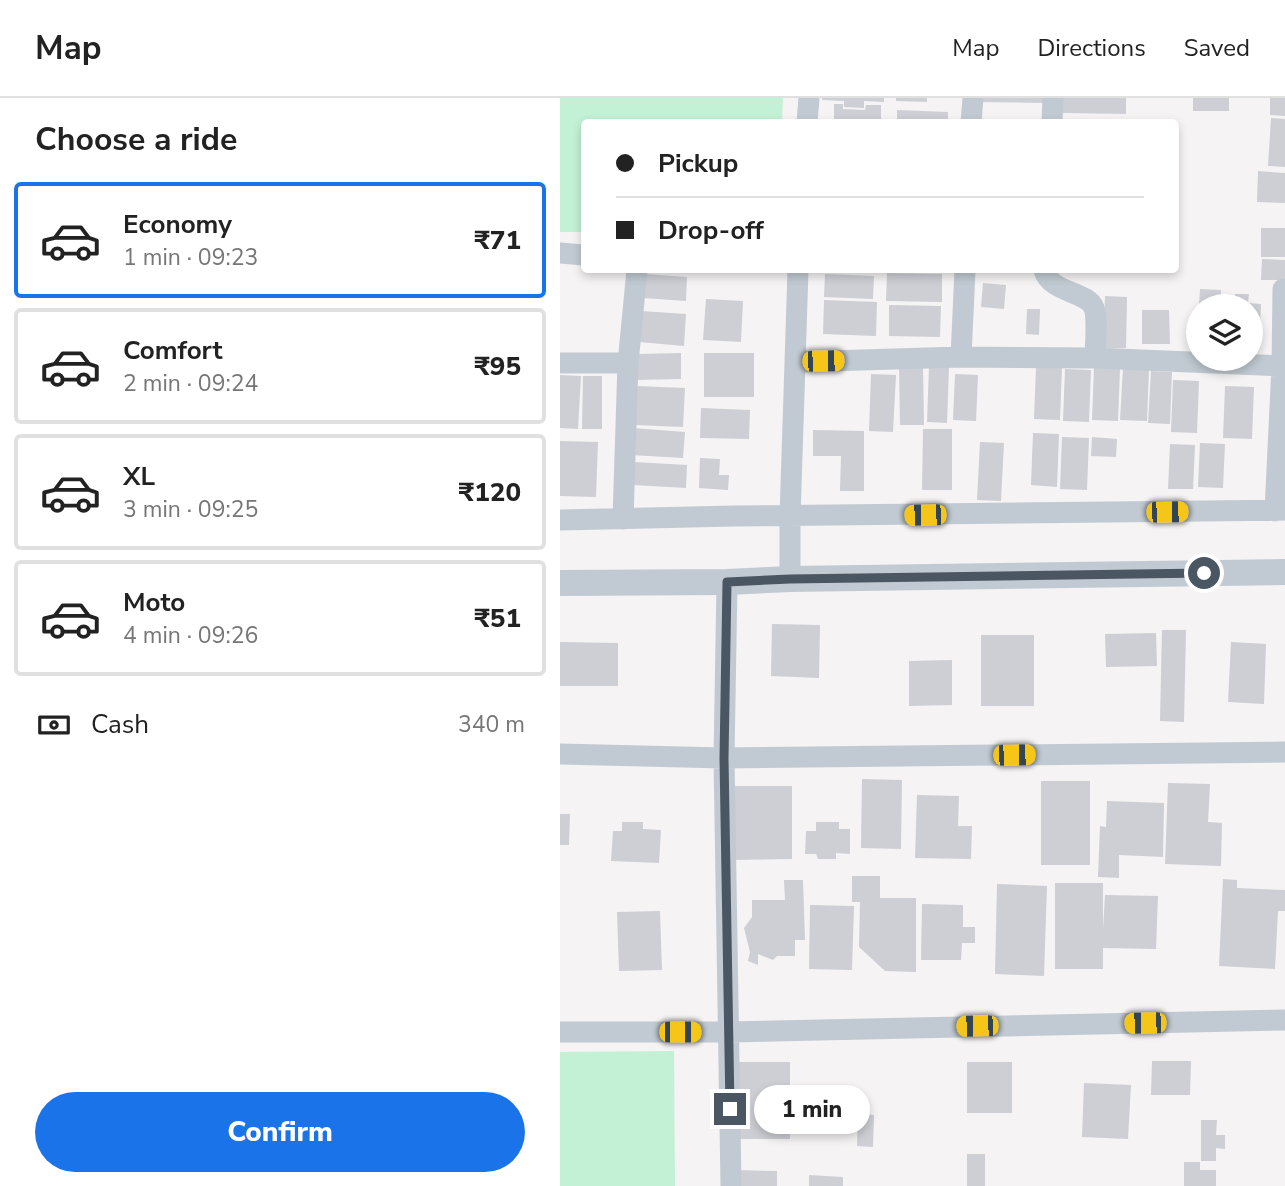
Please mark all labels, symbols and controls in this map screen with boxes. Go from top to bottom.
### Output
text: Map [35,26,102,71]
text: Map [952,32,999,64]
text: Directions [1037,32,1146,64]
text: Saved [1184,32,1250,64]
text: Choose a ride [35,118,237,161]
text: Pickup [658,146,738,181]
text: Economy [123,207,232,242]
icon: car [39,209,102,272]
text: Drop-off [658,213,764,248]
text: ₹71 [474,223,521,258]
text: 1 min · 09:23 [123,242,258,273]
map controls [1186,294,1263,371]
button: layers [1186,294,1263,371]
text: Comfort [123,333,223,368]
icon: car [39,335,102,398]
text: ₹95 [474,349,521,384]
car [802,350,845,372]
text: 2 min · 09:24 [123,368,258,399]
text: XL [123,459,155,494]
icon: car [39,461,102,524]
text: ₹120 [459,475,521,510]
text: 3 min · 09:25 [123,494,258,525]
car [1146,501,1189,523]
car [904,504,947,526]
route start [1188,557,1220,589]
text: Moto [123,585,185,620]
icon: car [39,587,102,650]
text: ₹51 [474,601,521,636]
text: 4 min · 09:26 [123,620,258,651]
icon: cash [35,706,73,744]
text: Cash [91,707,149,742]
text: 340 m [458,709,525,740]
car [993,744,1036,766]
car [1124,1012,1167,1034]
car [956,1015,999,1037]
car [660,1022,702,1043]
callout: 1 min [754,1084,870,1134]
button: Confirm [35,1092,525,1172]
route end [714,1093,746,1125]
text: 1 min [782,1094,842,1125]

